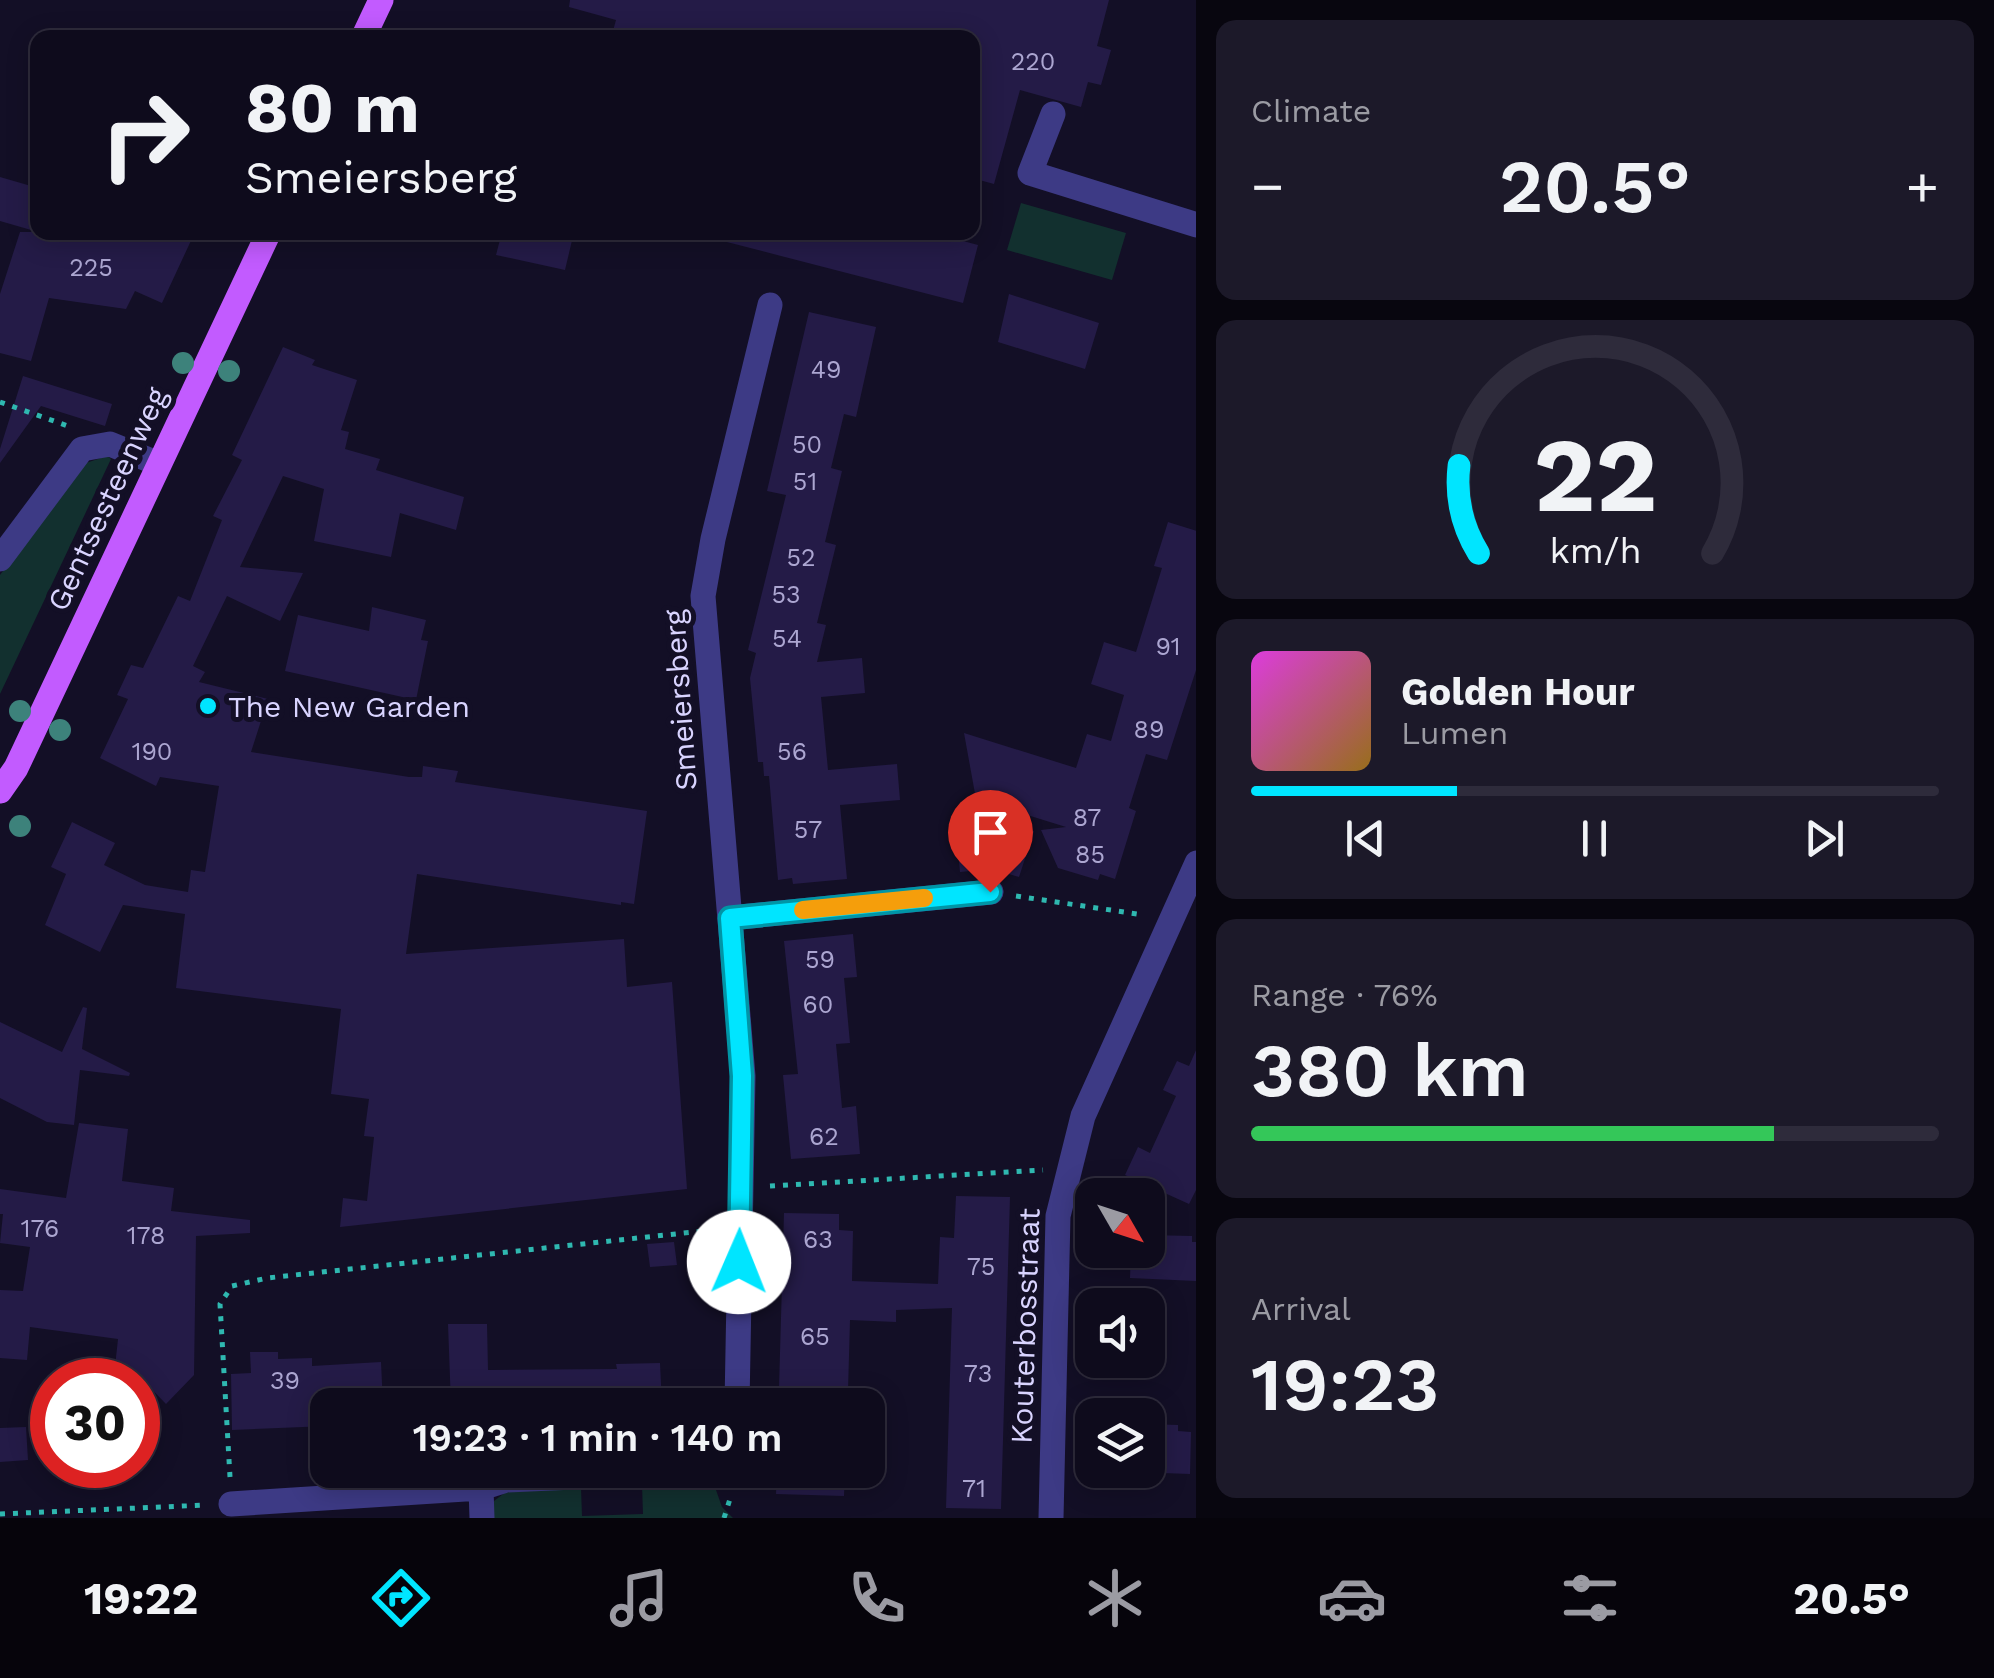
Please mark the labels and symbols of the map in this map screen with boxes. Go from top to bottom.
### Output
house number: 220 [1011,47,1055,76]
house number: 225 [69,253,113,282]
house number: 49 [811,355,841,384]
street label: Gentsesteenweg [40,382,174,616]
house number: 50 [792,430,822,459]
house number: 51 [793,467,817,496]
house number: 52 [786,543,816,572]
house number: 53 [771,580,801,609]
street label: Smeiersberg [656,608,704,792]
house number: 54 [772,624,802,653]
house number: 91 [1155,632,1181,661]
place label: The New Garden [228,689,470,724]
marker: The New Garden [197,695,219,717]
house number: 89 [1134,715,1164,744]
house number: 190 [132,737,172,766]
house number: 56 [777,737,807,766]
pin [948,790,1033,893]
house number: 87 [1073,803,1101,832]
house number: 57 [794,815,822,844]
house number: 85 [1075,840,1105,869]
house number: 59 [805,945,835,974]
house number: 60 [803,990,833,1019]
house number: 62 [809,1122,839,1151]
north arrow [1075,1178,1165,1268]
street label: Kouterbosstraat [1003,1207,1047,1444]
position arrow [687,1210,791,1314]
house number: 176 [21,1214,59,1243]
house number: 178 [127,1221,165,1250]
house number: 63 [803,1225,833,1254]
house number: 75 [967,1252,995,1281]
house number: 65 [800,1322,830,1351]
speed limit sign: 30 [30,1358,160,1488]
house number: 73 [964,1359,992,1388]
house number: 39 [270,1366,300,1395]
house number: 71 [962,1474,986,1503]

